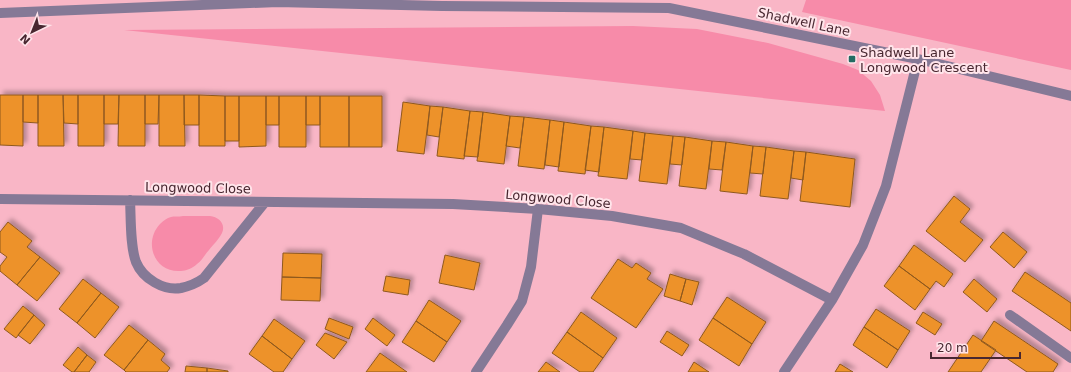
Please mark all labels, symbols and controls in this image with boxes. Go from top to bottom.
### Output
street label: Shadwell Lane [756,5,852,39]
north arrow [12,12,52,52]
text: N [18,31,33,47]
place label: Shadwell Lane Longwood Crescent [860,45,988,75]
marker: Shadwell Lane Longwood Crescent [847,54,857,64]
street label: Longwood Close [145,180,251,196]
street label: Longwood Close [505,187,611,211]
scale bar [931,334,1020,360]
text: 20 m [937,341,968,355]

